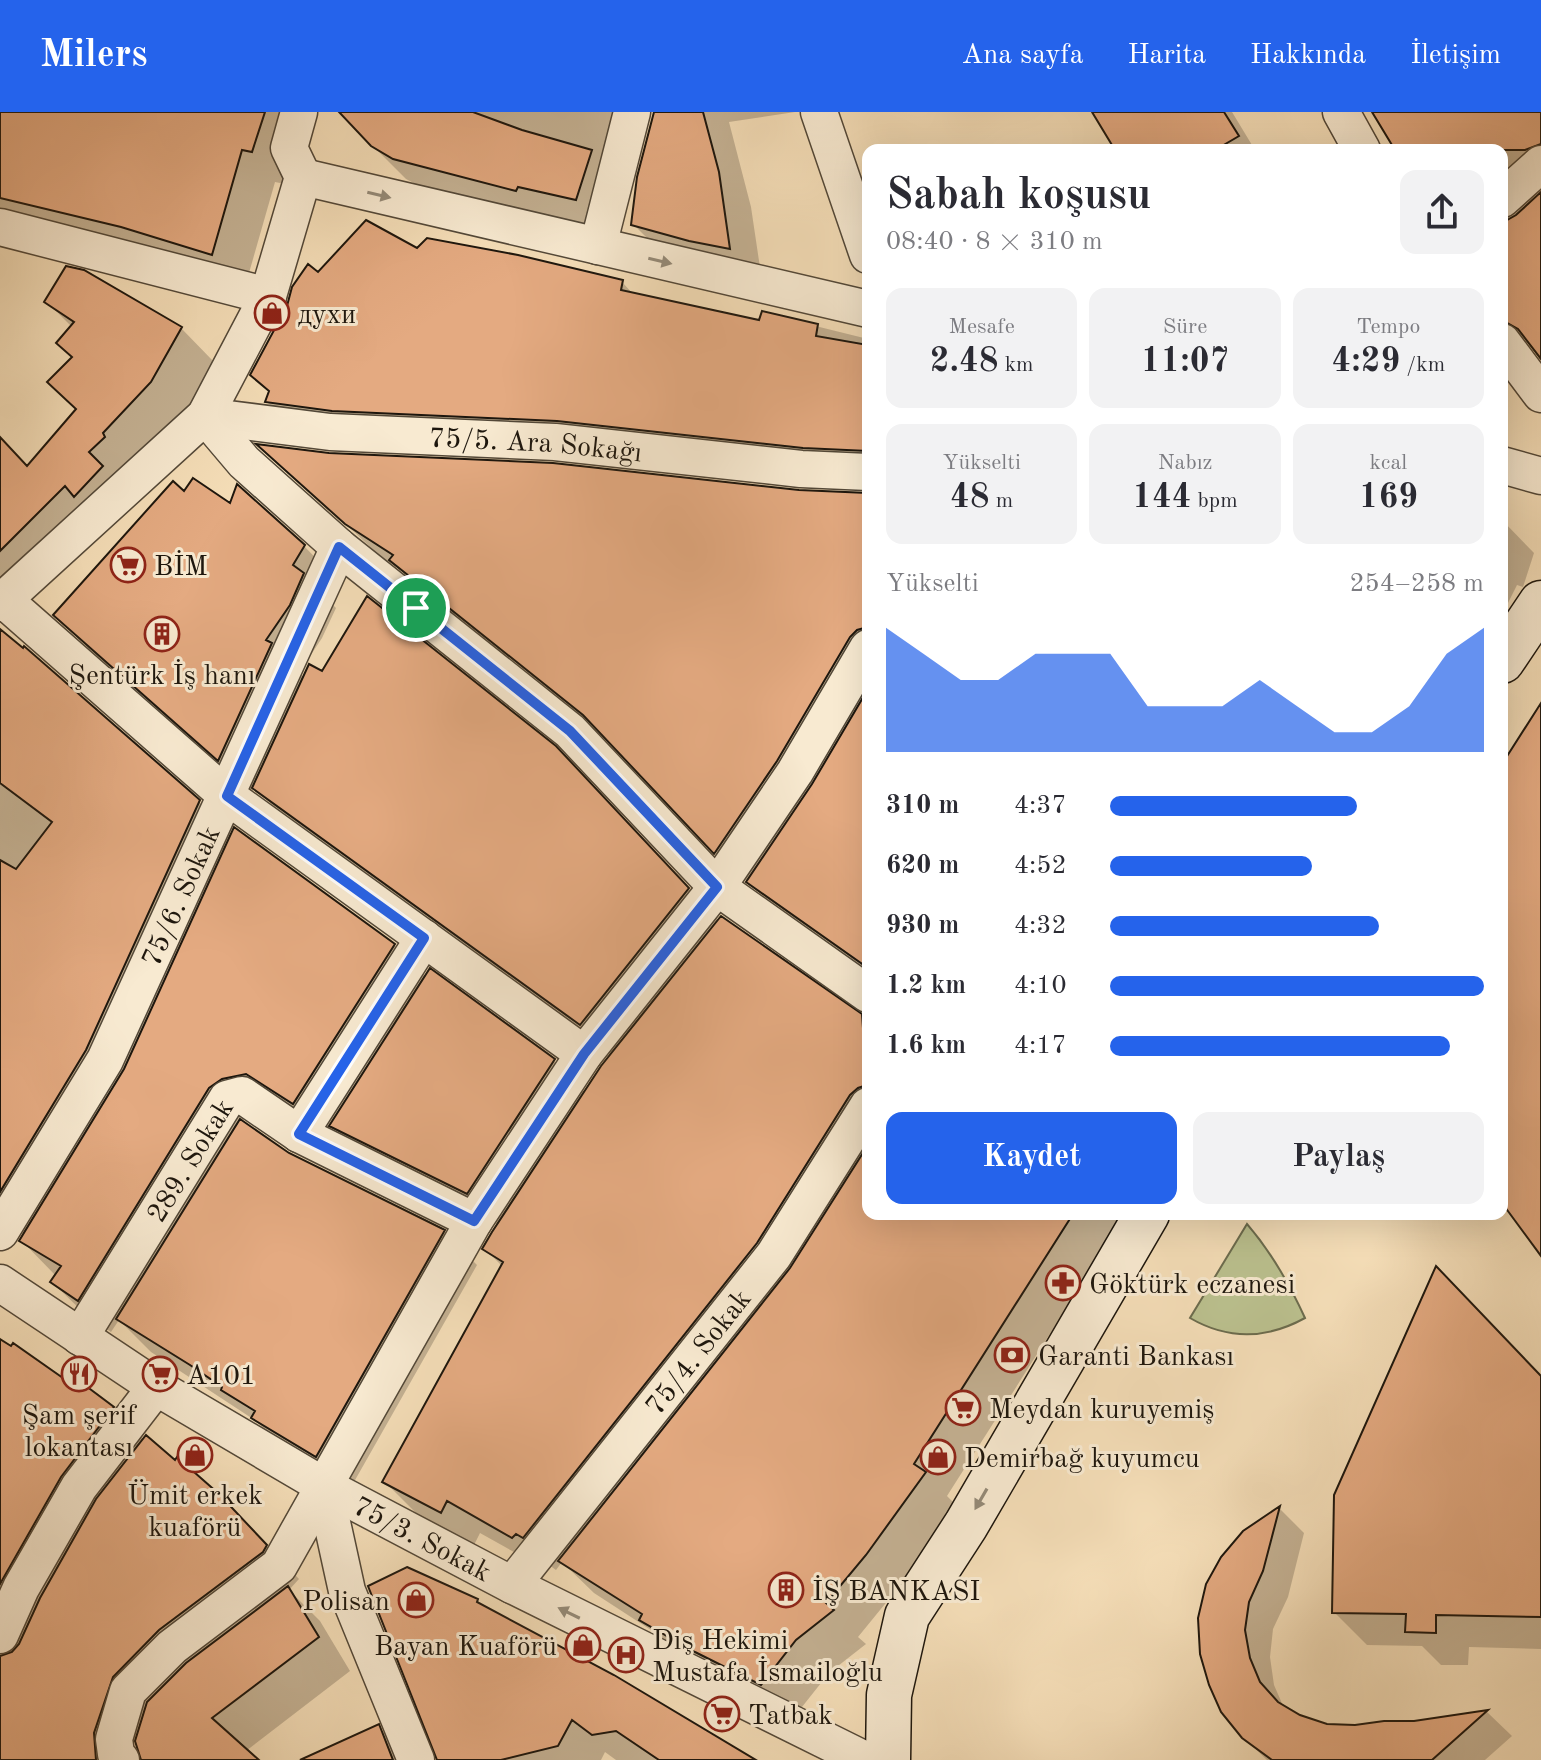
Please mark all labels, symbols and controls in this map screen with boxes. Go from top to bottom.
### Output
text: Milers [40,37,148,75]
text: Ana sayfa [962,42,1083,70]
text: Harita [1127,42,1206,70]
text: Hakkında [1250,42,1366,70]
text: İletişim [1410,42,1501,70]
button: share [1400,170,1484,254]
text: Sabah koşusu [886,174,1151,218]
one-way arrow [367,189,392,202]
text: 08:40 · 8 × 310 m [886,229,1103,255]
one-way arrow [647,255,672,267]
shop icon: духи [253,294,291,332]
place label: духи [298,302,356,330]
text: Mesafe [948,316,1015,338]
text: Süre [1163,316,1207,338]
text: Tempo [1356,316,1420,338]
text: 2.48 [930,345,998,379]
text: 11:07 [1141,345,1229,379]
text: 4:29 [1331,345,1400,379]
text: km [998,354,1034,376]
text: /km [1400,354,1445,376]
street label: 75/5. Ara Sokağı [428,425,643,468]
text: Yükselti [942,452,1021,474]
text: Nabız [1158,452,1212,474]
text: kcal [1369,452,1407,474]
text: 48 [950,481,990,515]
text: 144 [1132,481,1191,515]
text: 169 [1359,481,1418,515]
text: m [990,490,1013,512]
text: bpm [1191,490,1238,512]
supermarket icon: BİM [109,546,147,584]
place label: BİM [154,550,208,582]
text: Yükselti [886,571,979,597]
text: 254–258 m [1349,571,1484,597]
pin [382,574,450,642]
icon: arrive [394,586,438,630]
building icon: Şentürk İş hanı [143,615,181,653]
place label: Şentürk İş hanı [69,659,255,691]
text: 310 m [886,793,959,819]
text: 4:37 [1014,793,1067,819]
street label: 75/6. Sokak [139,822,227,972]
text: 620 m [886,853,959,879]
text: 4:52 [1014,853,1067,879]
text: 930 m [886,913,959,939]
text: 4:32 [1014,913,1067,939]
text: 1.2 km [886,973,966,999]
text: 4:10 [1014,973,1067,999]
text: 1.6 km [886,1033,966,1059]
text: 4:17 [1014,1033,1067,1059]
street label: 289. Sokak [144,1095,240,1228]
button: Kaydet [886,1112,1177,1204]
button: Paylaş [1193,1112,1484,1204]
pharmacy icon: Göktürk eczanesi [1044,1264,1082,1302]
place label: Göktürk eczanesi [1089,1272,1295,1300]
street label: 75/4. Sokak [642,1286,758,1421]
bank icon: Garanti Bankası [993,1336,1031,1374]
place label: Garanti Bankası [1038,1344,1234,1372]
restaurant icon: Şam şerif lokantası [60,1355,98,1393]
supermarket icon: A101 [141,1355,179,1393]
place label: A101 [186,1363,256,1391]
supermarket icon: Meydan kuruyemiş [944,1389,982,1427]
place label: Meydan kuruyemiş [989,1397,1215,1425]
place label: Şam şerif lokantası [22,1403,138,1463]
shop icon: Ümit erkek kuaförü [176,1436,214,1474]
shop icon: Demirbağ kuyumcu [919,1438,957,1476]
place label: Demirbağ kuyumcu [964,1446,1200,1474]
place label: Ümit erkek kuaförü [127,1479,263,1543]
one-way arrow [974,1488,988,1510]
street label: 75/3. Sokak [348,1493,495,1588]
building icon: İŞ BANKASI [767,1571,805,1609]
place label: İŞ BANKASI [812,1575,980,1607]
shop icon: Polisan [397,1581,435,1619]
place label: Polisan [302,1589,390,1617]
one-way arrow [558,1606,581,1620]
shop icon: Bayan Kuaförü [564,1626,602,1664]
place label: Diş Hekimi Mustafa İsmailoğlu [652,1628,883,1688]
place label: Bayan Kuaförü [374,1634,557,1662]
hospital icon: Diş Hekimi Mustafa İsmailoğlu [607,1636,645,1674]
supermarket icon: Tatbak [703,1695,741,1733]
place label: Tatbak [748,1703,833,1731]

